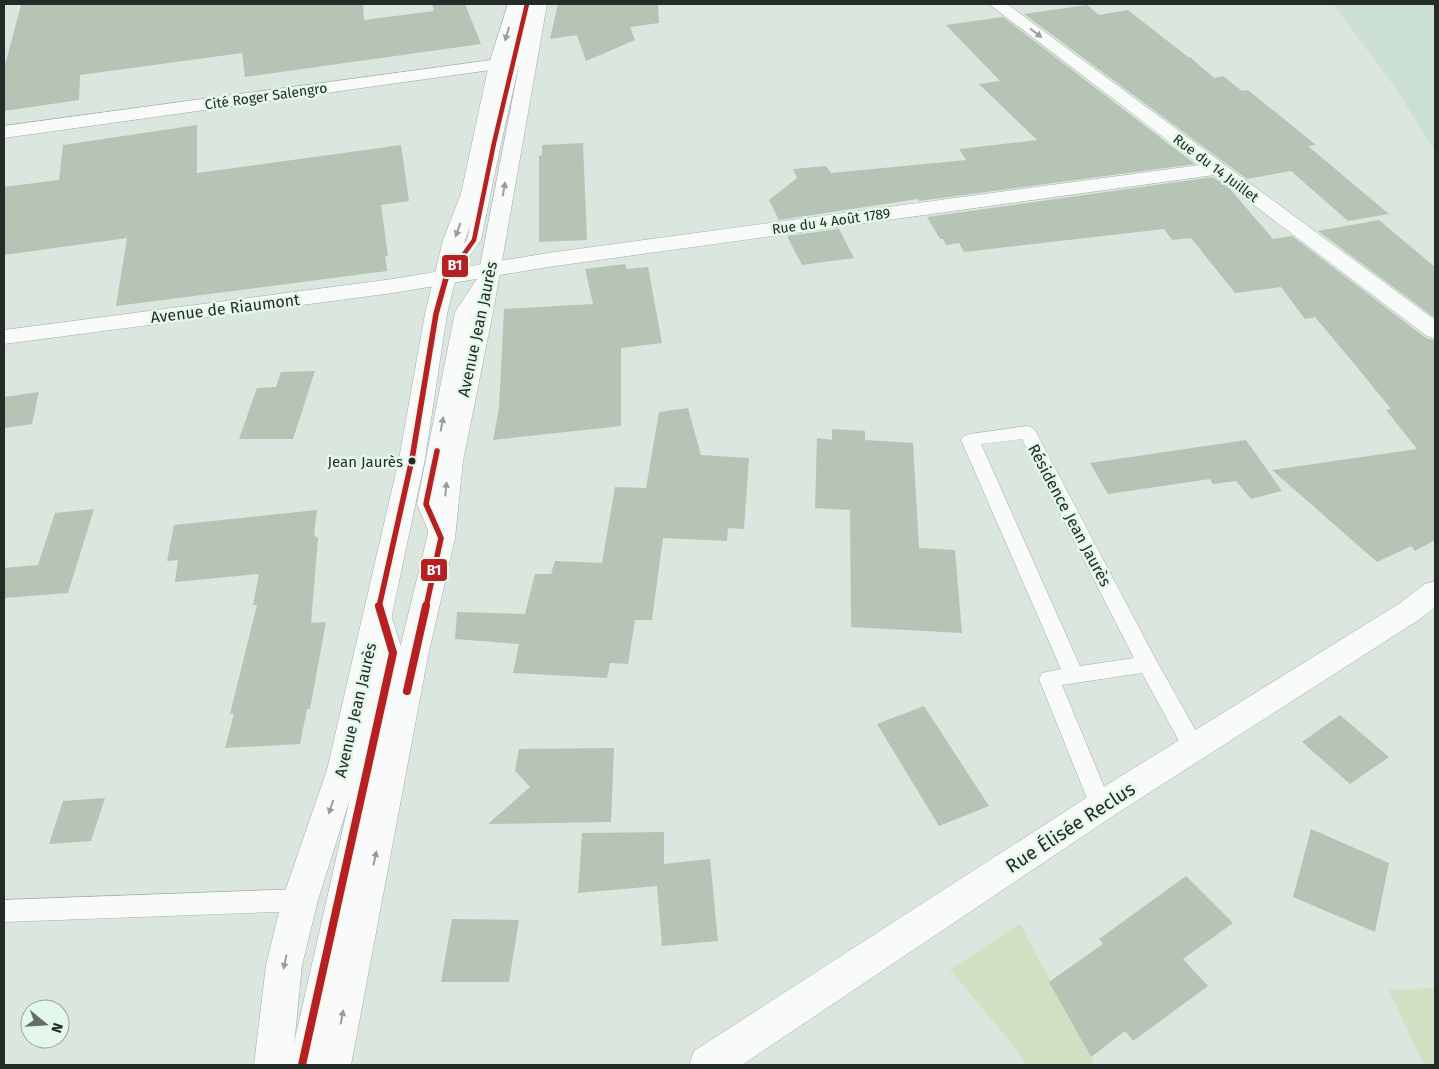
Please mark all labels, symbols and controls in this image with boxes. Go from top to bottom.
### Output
one-way arrow [503,26,511,41]
one-way arrow [1029,28,1043,38]
street label: Cité Roger Salengro [204,79,328,114]
street label: Rue du 14 Juillet [1170,131,1263,207]
one-way arrow [501,180,509,196]
street label: Rue du 4 Août 1789 [771,205,891,238]
one-way arrow [454,223,462,238]
line badge: B1 [441,254,469,278]
text: B1 [448,257,462,274]
street label: Avenue Jean Jaurès [454,260,501,399]
street label: Avenue de Riaumont [149,290,301,327]
one-way arrow [438,416,446,431]
street label: Résidence Jean Jaurès [1024,441,1115,590]
place label: Jean Jaurès [327,453,403,471]
marker: Jean Jaurès [407,456,417,466]
one-way arrow [442,481,450,497]
line badge: B1 [420,558,448,582]
text: B1 [427,562,441,579]
street label: Avenue Jean Jaurès [331,641,380,779]
street label: Rue Élisée Reclus [1001,777,1139,878]
one-way arrow [327,799,334,814]
one-way arrow [371,850,379,866]
one-way arrow [281,955,289,970]
north arrow [20,999,70,1049]
one-way arrow [338,1010,346,1025]
text: N [47,1021,66,1035]

